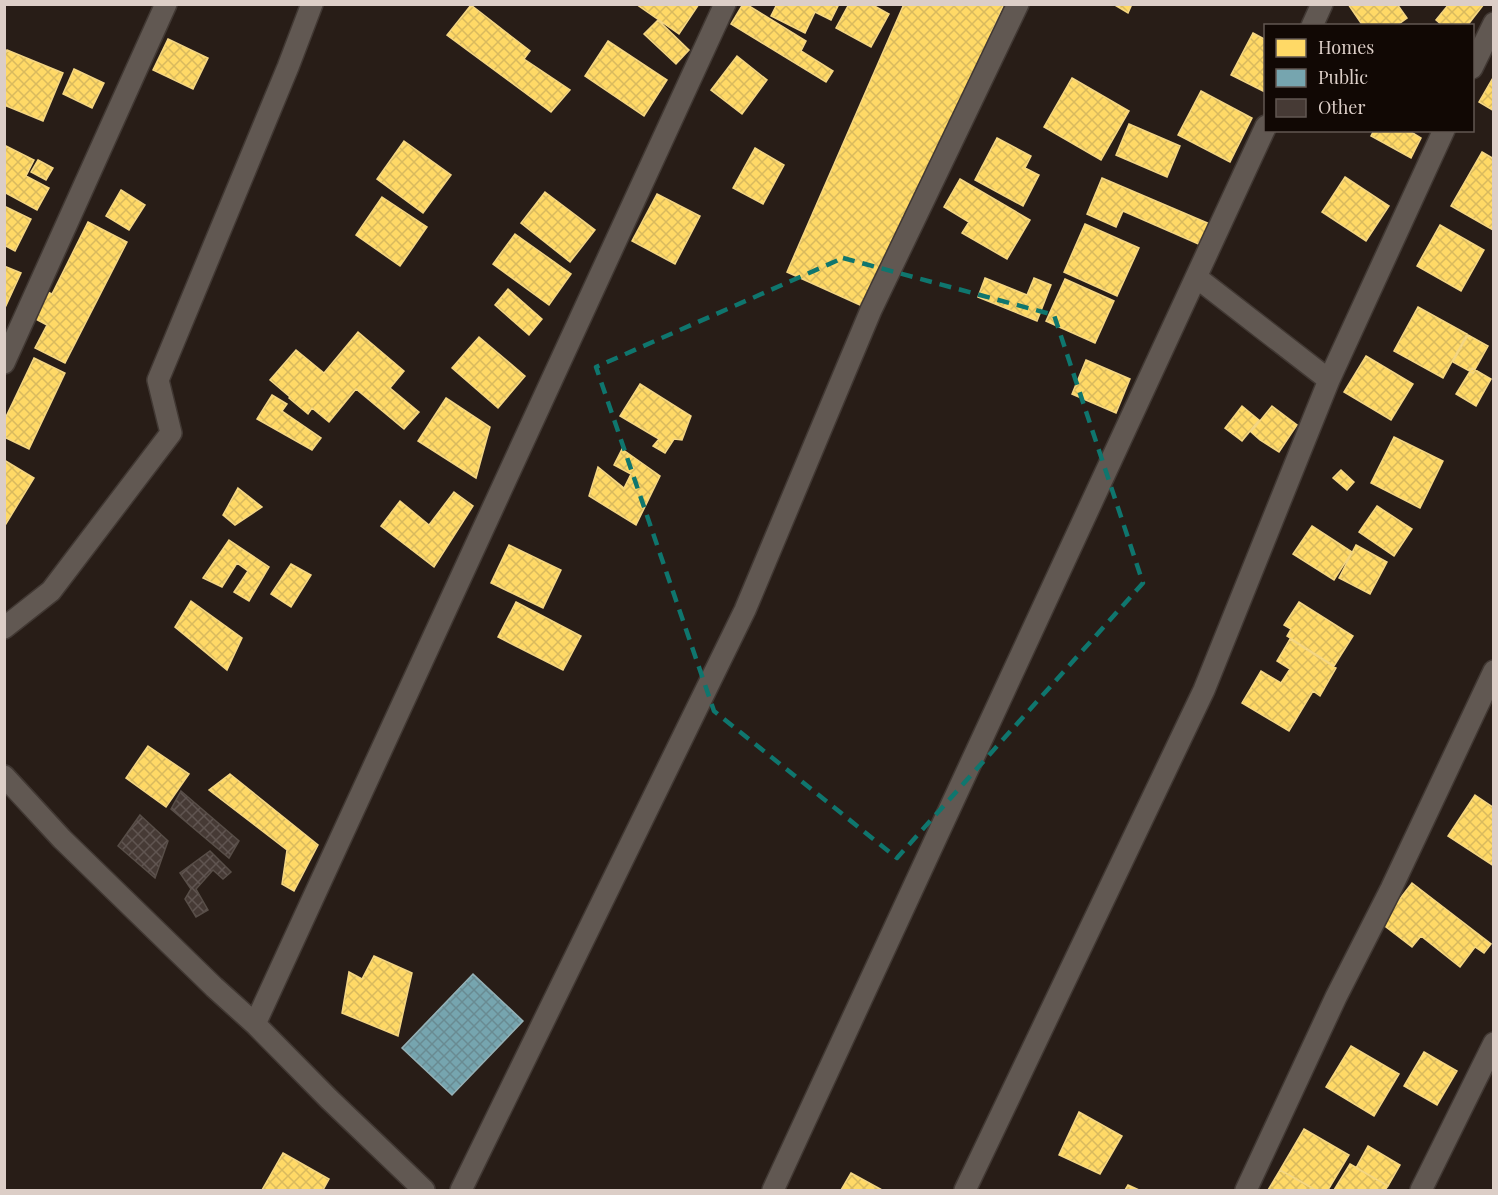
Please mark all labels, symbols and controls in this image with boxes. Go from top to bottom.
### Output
legend [1264,24,1474,132]
text: Homes [1318,35,1374,59]
text: Public [1318,65,1368,89]
text: Other [1318,95,1365,119]

